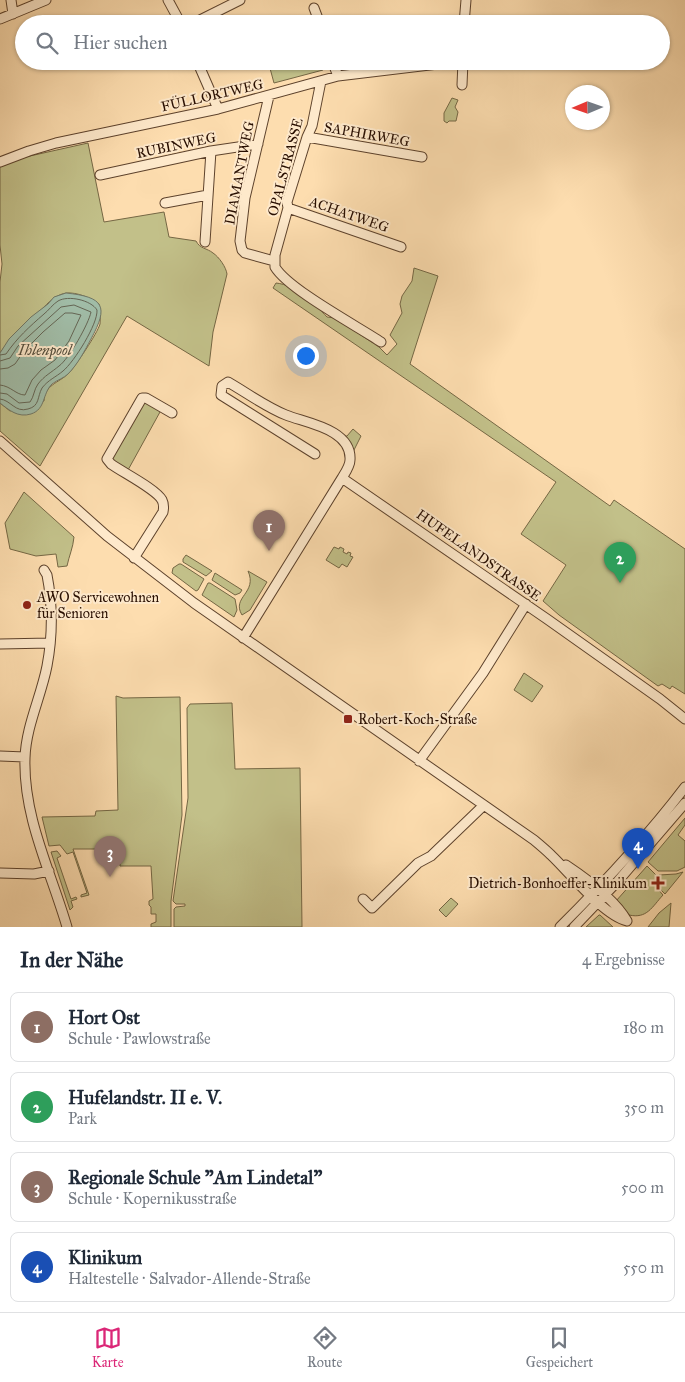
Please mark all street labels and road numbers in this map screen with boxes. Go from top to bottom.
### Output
street label: FÜLLORTWEG [159,74,265,115]
street label: OPALSTRASSE [264,116,307,218]
street label: SAPHIRWEG [323,119,411,150]
street label: DIAMANTWEG [221,120,258,226]
street label: RUBINWEG [135,129,218,162]
street label: ACHATWEG [306,193,391,236]
street label: HUFELANDSTRASSE [413,506,544,605]

